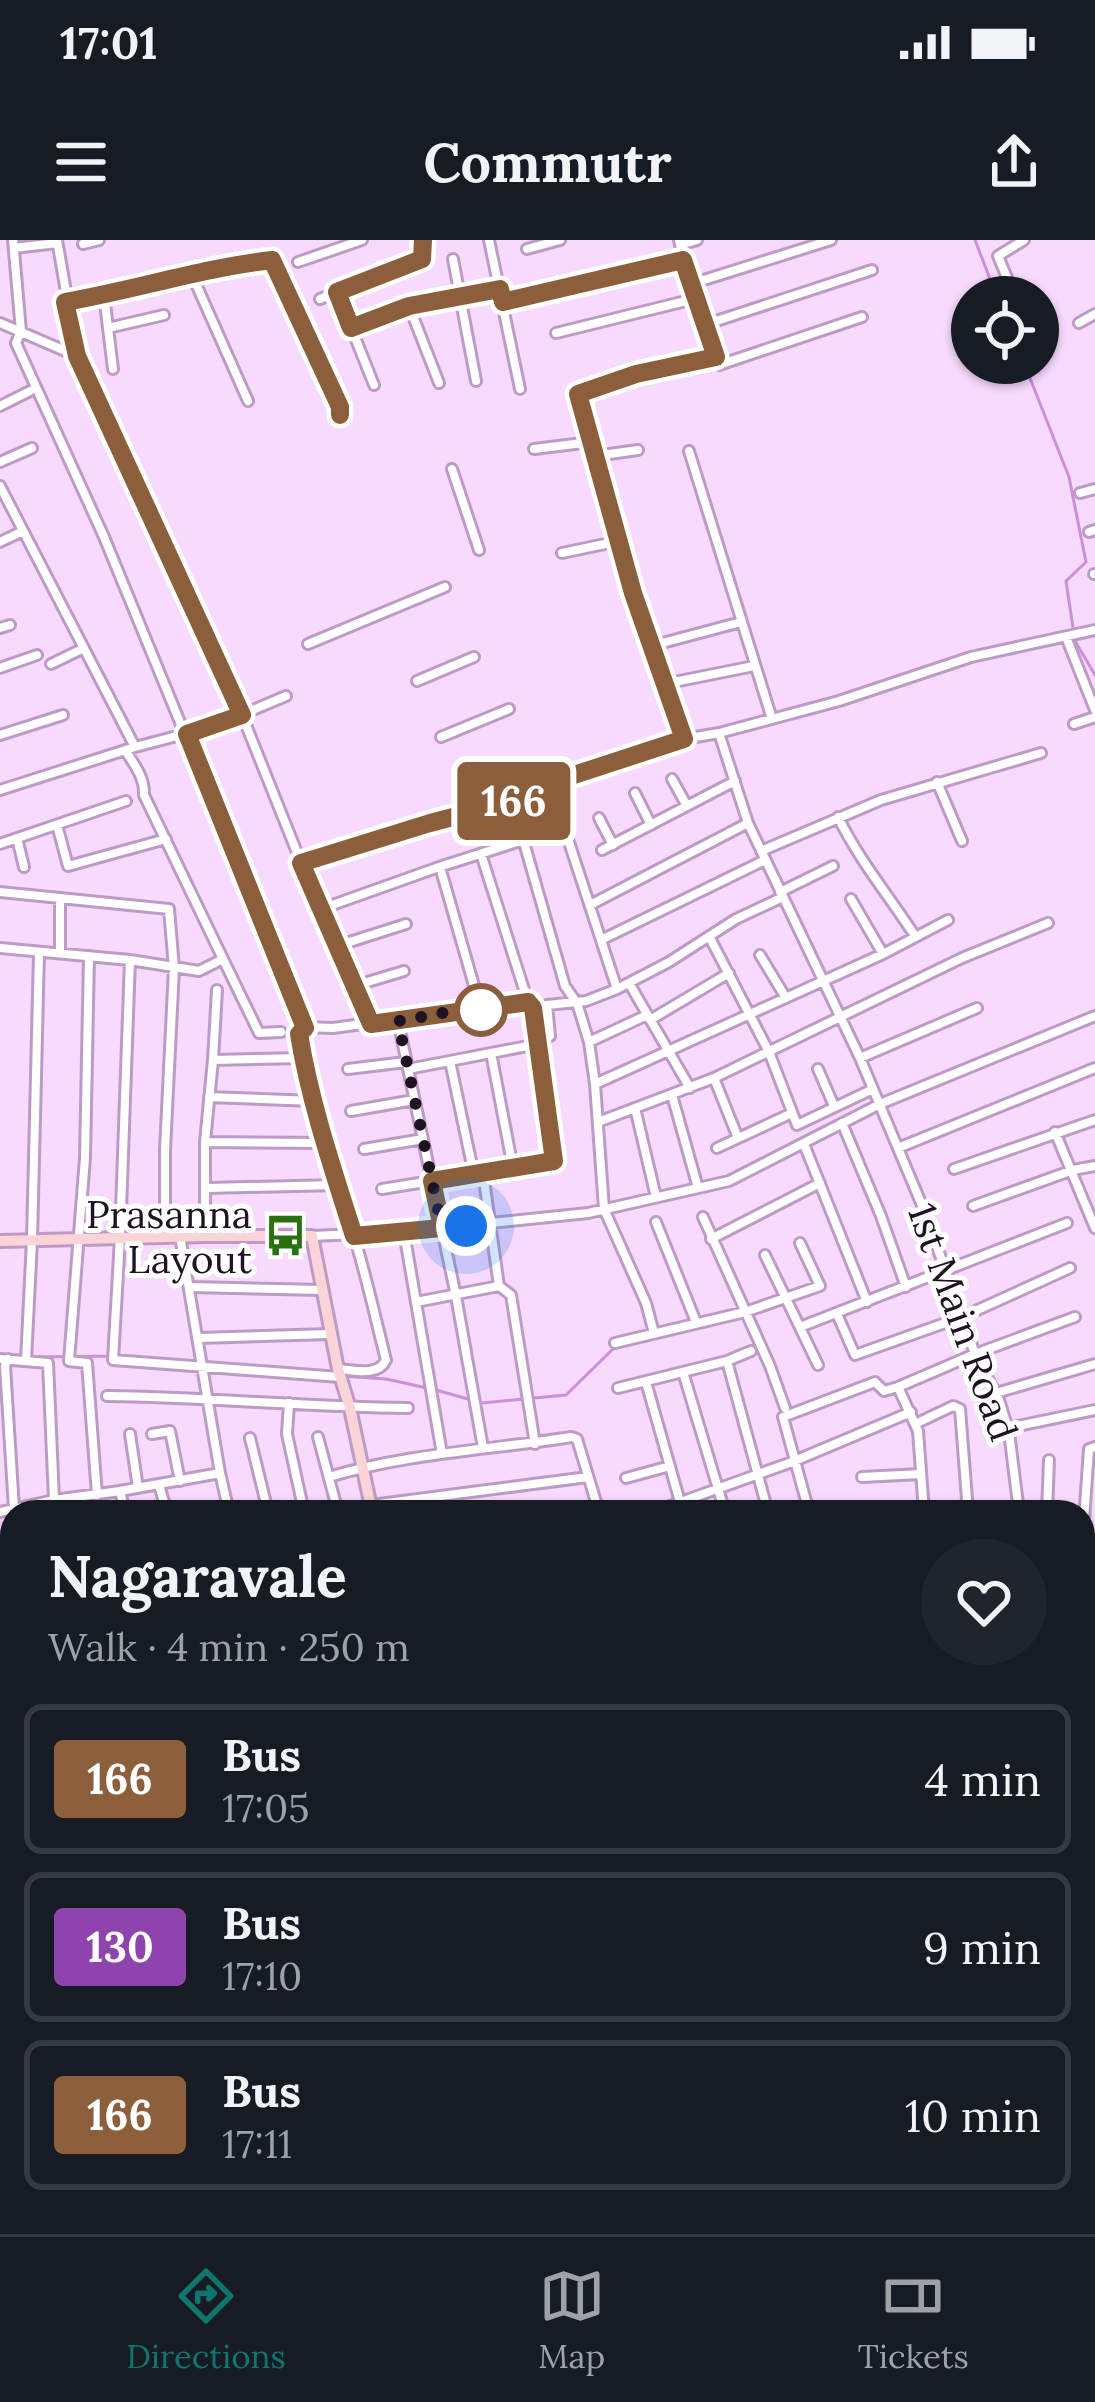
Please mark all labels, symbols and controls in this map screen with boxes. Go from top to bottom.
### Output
text: 17:01 [60,14,158,71]
text: Commutr [423,128,672,197]
icon: menu [48,129,114,195]
icon: share [981,129,1047,195]
map controls [951,276,1059,384]
button: locate [951,276,1059,384]
line badge: 166 [445,762,583,840]
text: 166 [481,774,547,828]
unlabelled marker [456,985,506,1035]
place label: Prasanna Layout [86,1189,252,1284]
your location [436,1196,496,1256]
street label: 1st Main Road [897,1197,1029,1447]
bus stop icon: Prasanna Layout [263,1213,309,1259]
button: heart [921,1539,1047,1665]
text: Nagaravale [48,1540,347,1613]
text: Walk · 4 min · 250 m [48,1622,410,1672]
text: Bus [222,1726,301,1783]
text: 4 min [925,1751,1041,1808]
text: 166 [87,1752,153,1806]
text: 17:05 [222,1783,309,1833]
text: Bus [222,1894,301,1951]
text: 9 min [923,1919,1041,1976]
text: 130 [86,1920,154,1974]
text: 17:10 [222,1951,302,2001]
text: Bus [222,2062,301,2119]
text: 10 min [905,2087,1041,2144]
text: 166 [87,2088,153,2142]
text: 17:11 [222,2119,292,2169]
tab: Directions [126,2263,286,2377]
tab: Map [538,2263,605,2377]
tab: Tickets [858,2263,969,2377]

